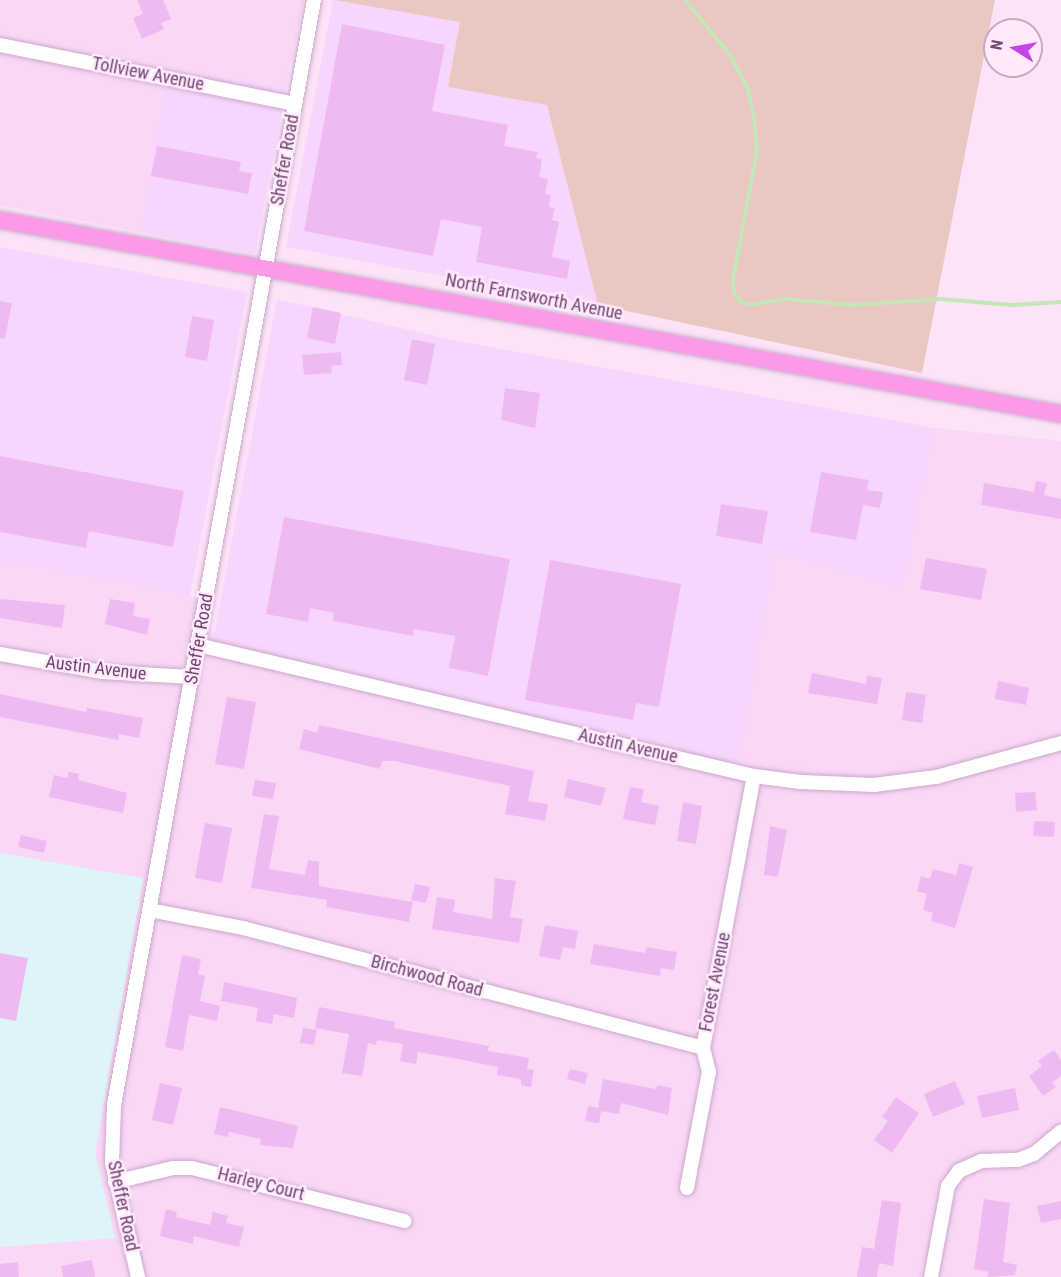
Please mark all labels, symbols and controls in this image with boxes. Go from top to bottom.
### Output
north arrow [983,18,1043,78]
text: N [987,38,1007,51]
street label: Tollview Avenue [90,53,206,95]
street label: Sheffer Road [266,113,304,207]
street label: North Farnsworth Avenue [443,269,625,325]
street label: Sheffer Road [180,592,218,686]
street label: Austin Avenue [44,651,148,685]
street label: Austin Avenue [576,724,680,768]
street label: Forest Avenue [695,930,735,1034]
street label: Birchwood Road [369,951,485,1001]
street label: Sheffer Road [103,1159,143,1253]
street label: Harley Court [215,1163,307,1205]

